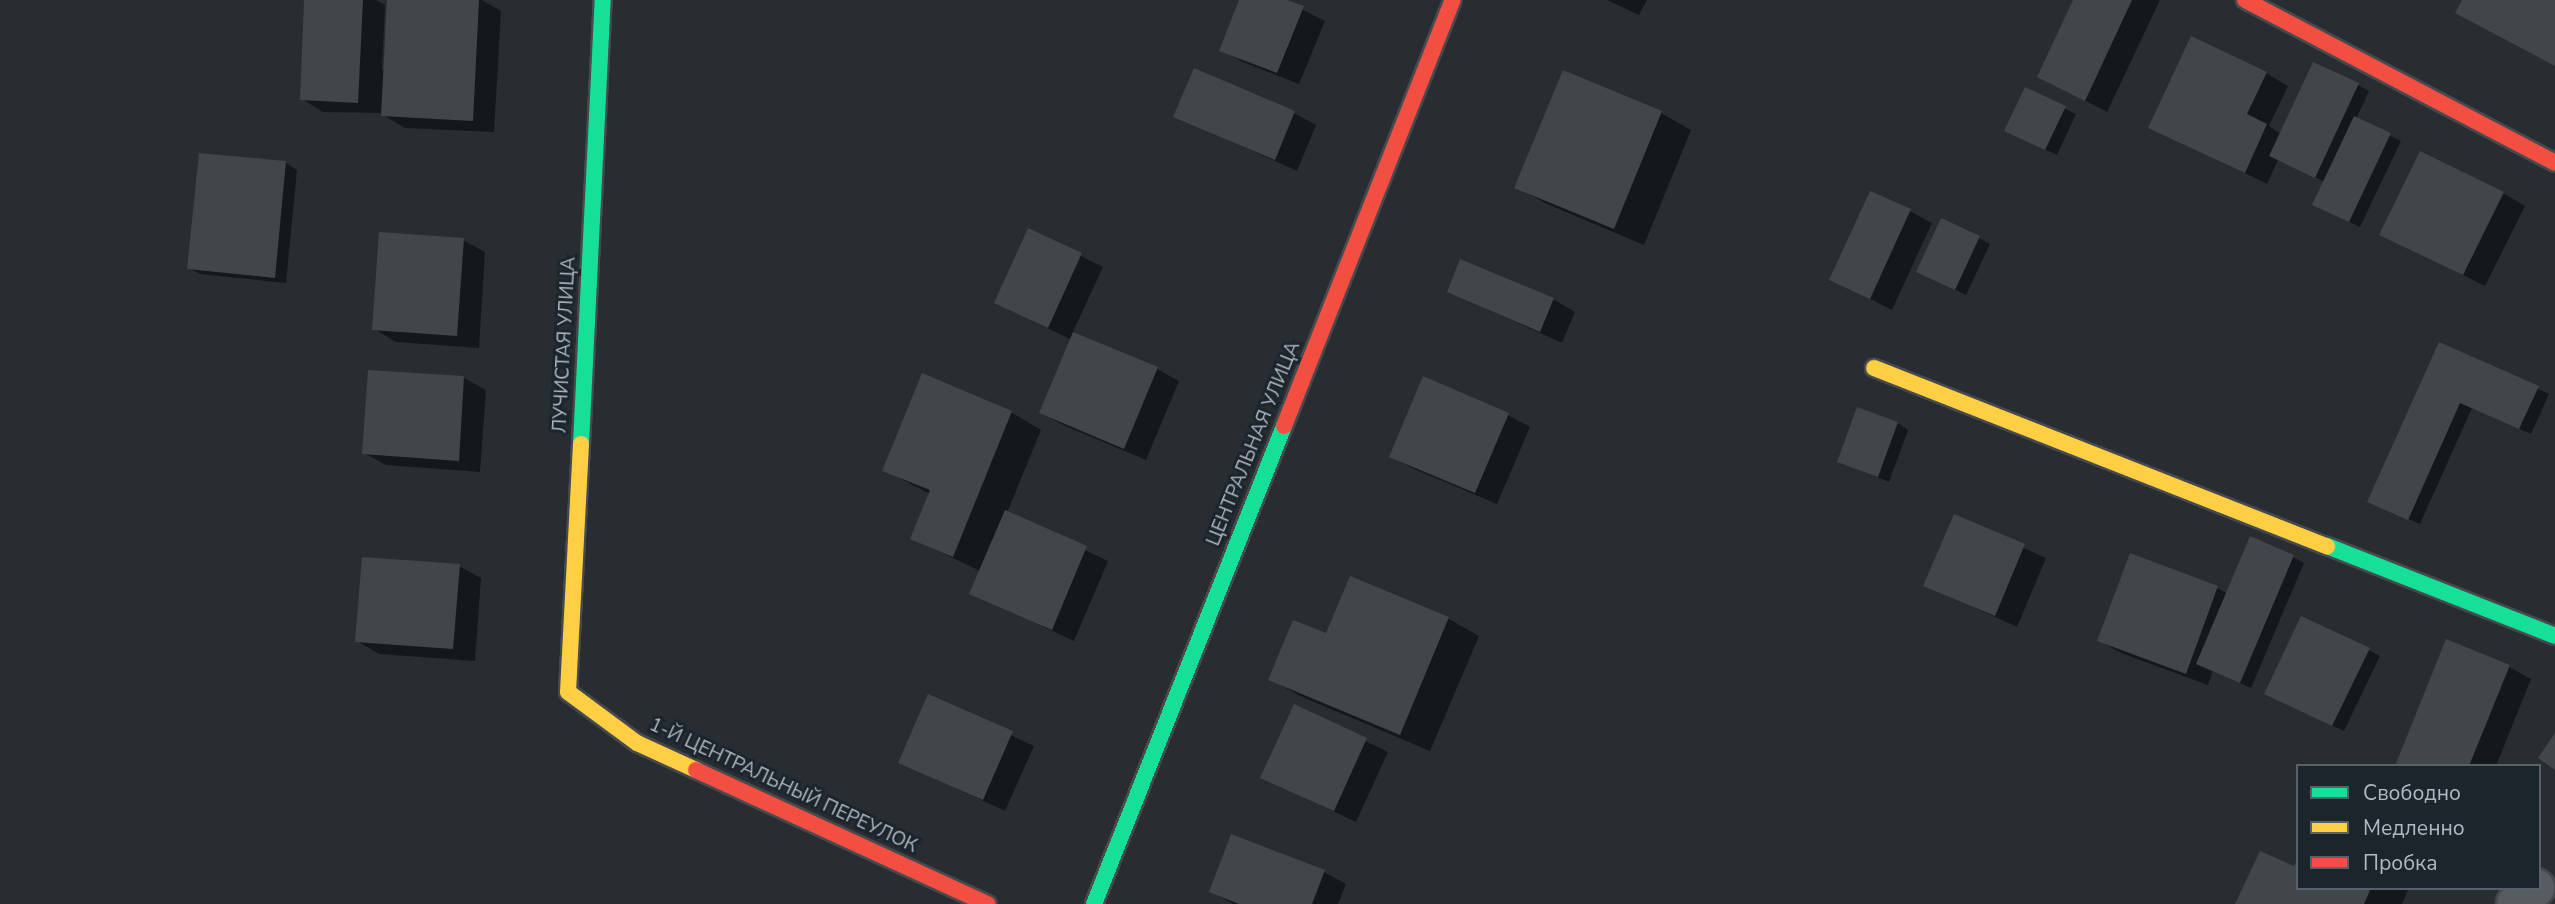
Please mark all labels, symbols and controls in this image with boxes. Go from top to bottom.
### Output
street label: ЛУЧИСТАЯ УЛИЦА [549,256,581,434]
street label: ЦЕНТРАЛЬНАЯ УЛИЦА [1203,339,1305,549]
street label: 1-Й ЦЕНТРАЛЬНЫЙ ПЕРЕУЛОК [646,714,920,858]
legend [2296,764,2541,890]
text: Свободно [2363,779,2461,807]
text: Медленно [2363,814,2465,842]
text: Пробка [2363,849,2437,877]

